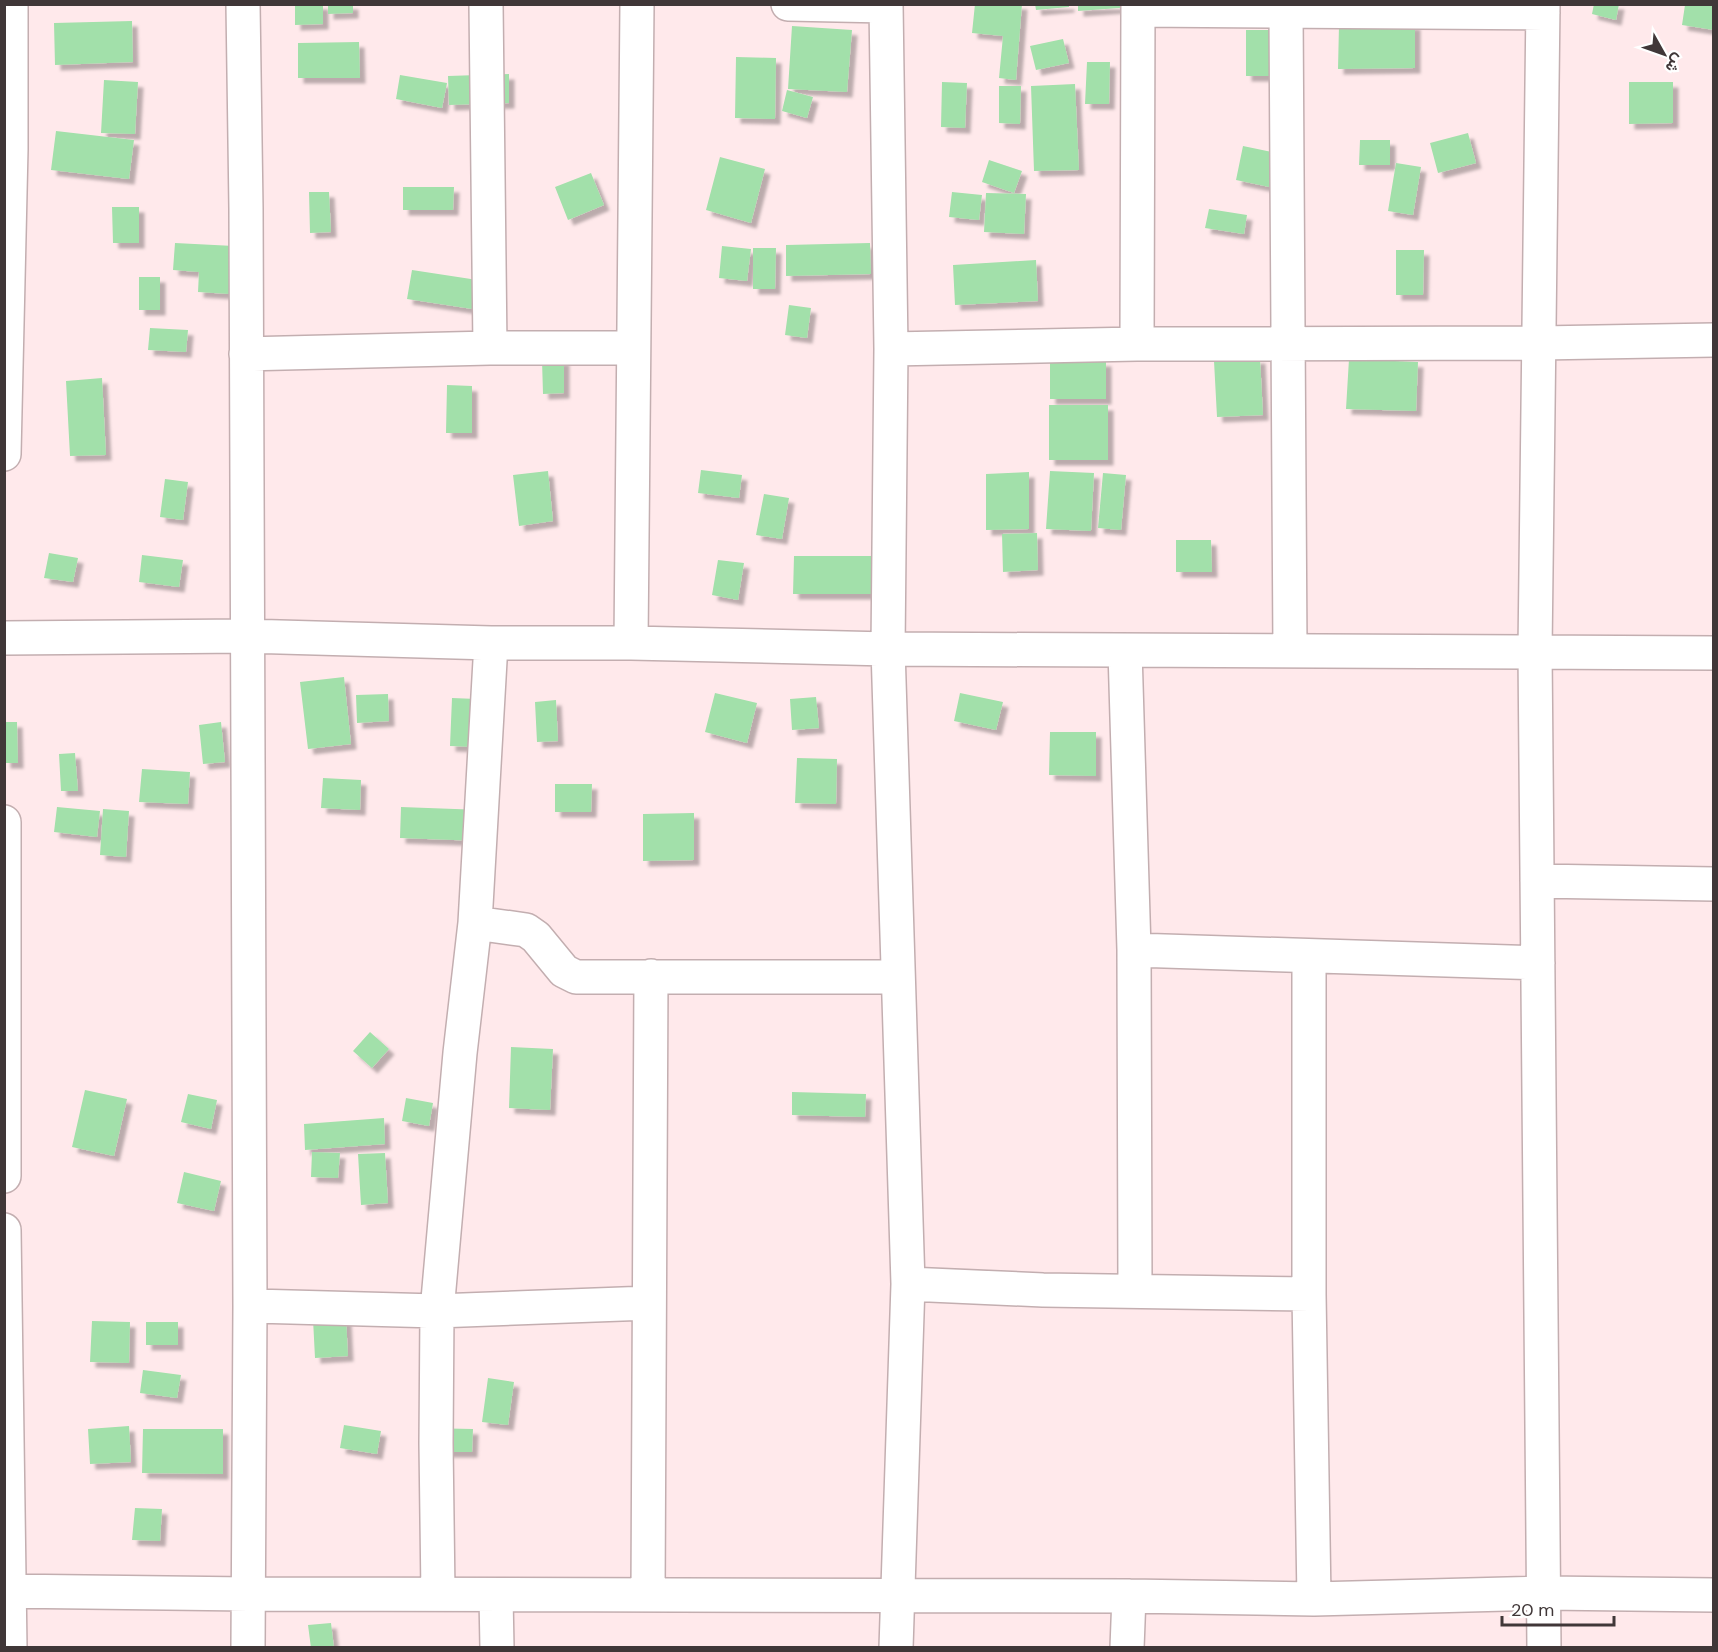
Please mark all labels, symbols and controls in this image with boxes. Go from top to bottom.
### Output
north arrow [1634,24,1694,84]
text: ش [1661,49,1689,77]
scale bar [1502,1589,1614,1627]
text: 20 m [1511,1598,1554,1622]

